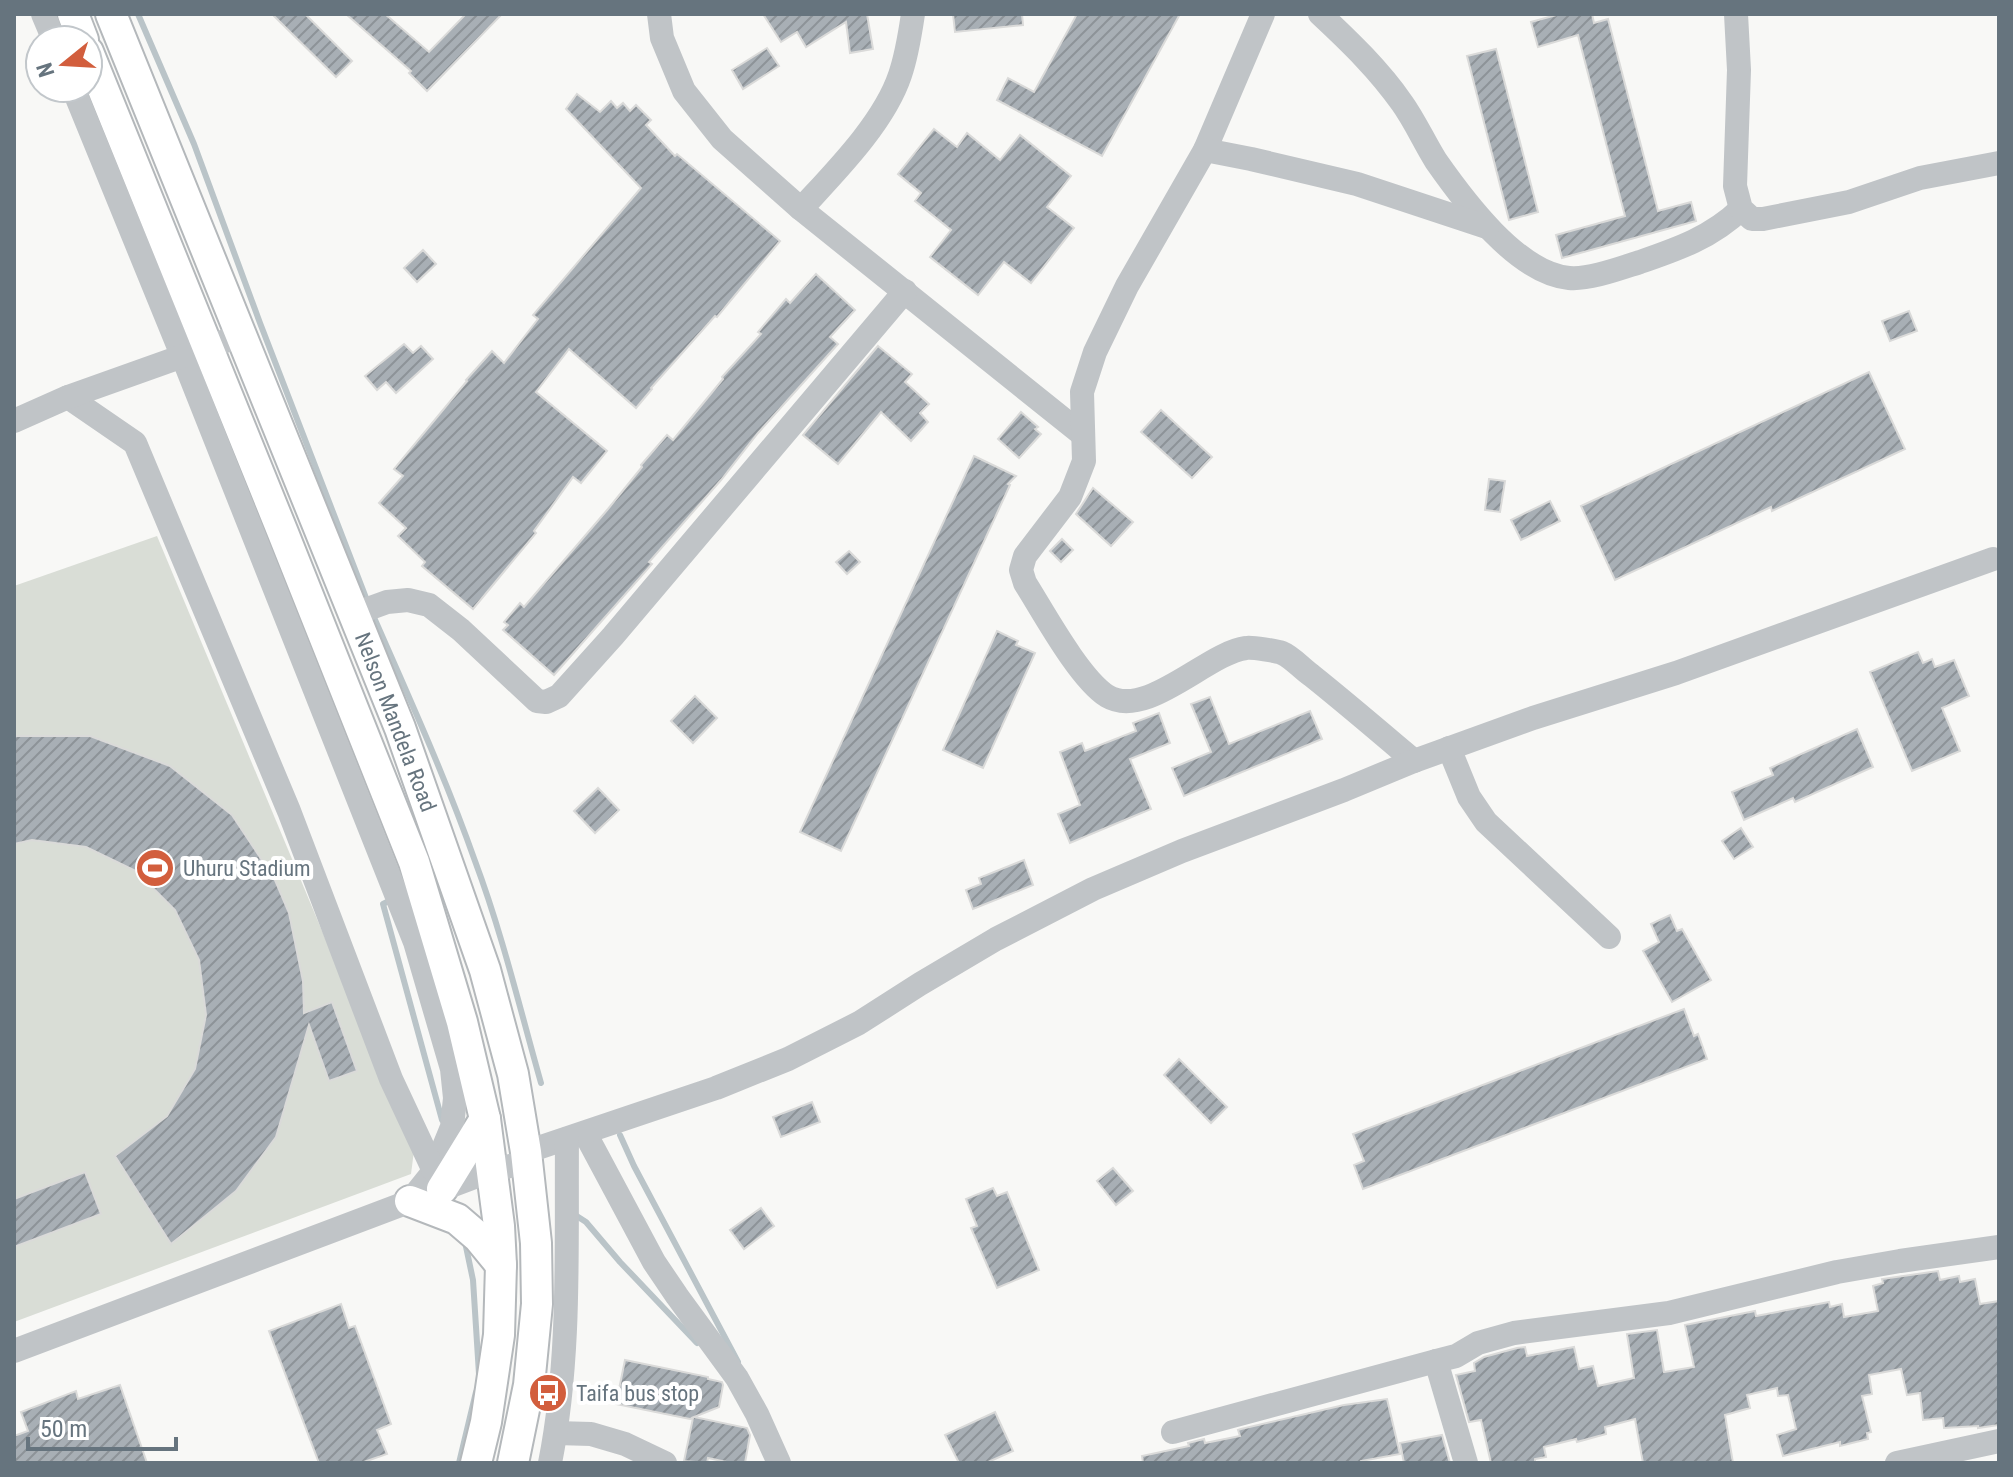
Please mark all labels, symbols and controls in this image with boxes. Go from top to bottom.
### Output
north arrow [24,24,104,104]
text: N [31,60,59,80]
street label: Nelson Mandela Road [350,629,441,815]
sports icon: Uhuru Stadium [134,847,176,889]
place label: Uhuru Stadium [183,856,311,881]
bus stop icon: Taifa bus stop [527,1372,569,1414]
place label: Taifa bus stop [576,1381,699,1406]
scale bar [28,1401,176,1451]
text: 50 m [40,1415,87,1443]

